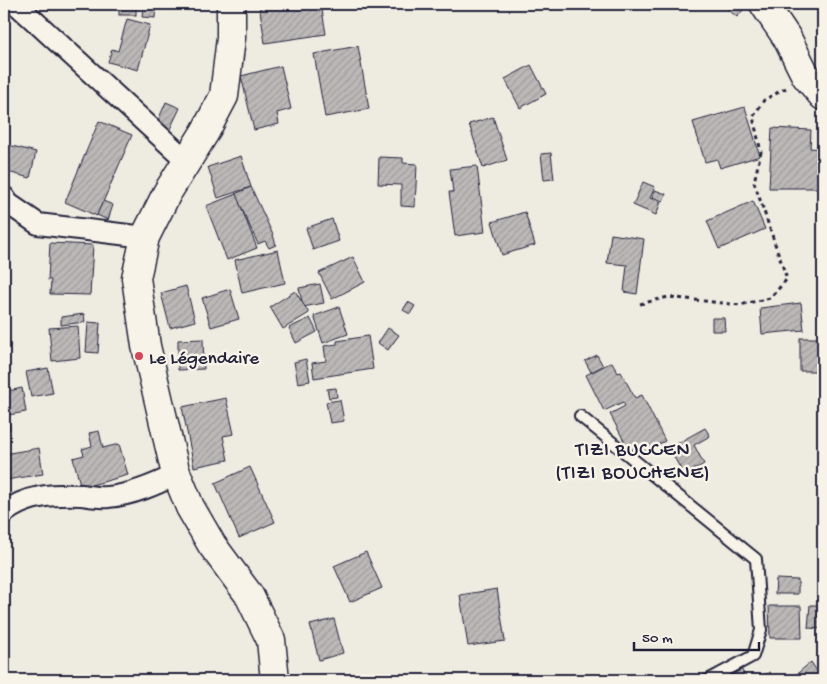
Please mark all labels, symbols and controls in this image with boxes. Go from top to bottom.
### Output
place label: Le Légendaire [149,348,259,371]
marker: Le Légendaire [133,350,145,362]
district label: TIZI BUCCEN (TIZI BOUCHENE) [555,440,711,486]
scale bar [634,619,760,651]
text: 50 m [642,630,673,648]

